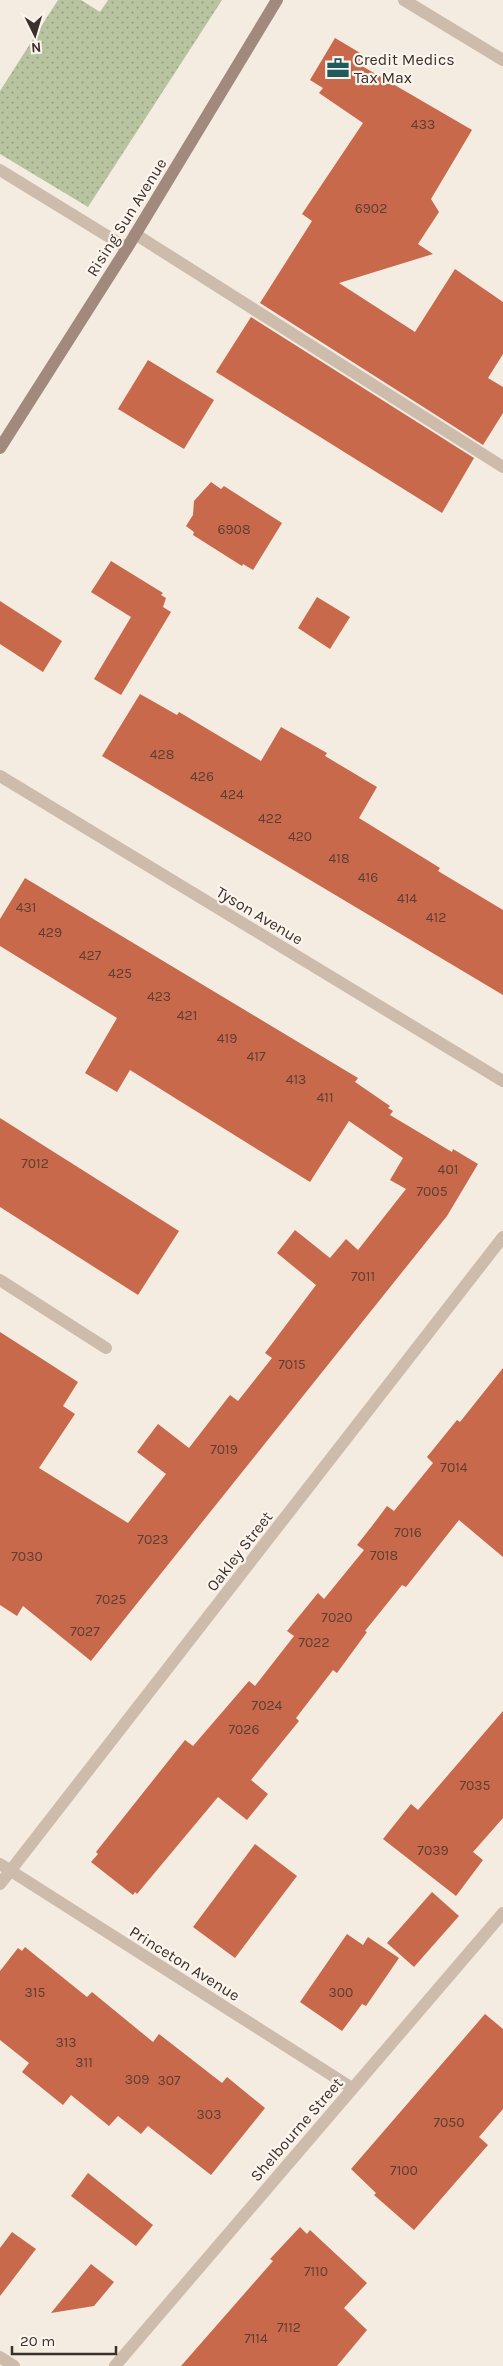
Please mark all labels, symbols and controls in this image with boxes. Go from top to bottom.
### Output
north arrow [10,10,60,60]
text: N [30,39,42,56]
place label: Credit Medics Tax Max [354,50,455,87]
office icon: Credit Medics Tax Max [325,55,351,81]
house number: 433 [411,116,435,133]
street label: Rising Sun Avenue [82,155,170,280]
house number: 6902 [355,200,387,217]
house number: 6908 [217,521,251,538]
house number: 428 [150,746,174,763]
house number: 426 [190,768,214,785]
house number: 424 [220,786,244,803]
house number: 422 [258,810,282,827]
house number: 420 [288,828,312,845]
house number: 418 [328,850,350,867]
house number: 416 [358,869,378,886]
street label: Tyson Avenue [213,882,306,949]
house number: 414 [397,890,417,907]
house number: 431 [16,899,36,916]
house number: 412 [426,909,446,926]
house number: 429 [38,924,62,941]
house number: 427 [79,947,102,964]
house number: 425 [108,965,132,982]
house number: 423 [147,988,171,1005]
house number: 421 [177,1007,197,1024]
house number: 419 [217,1030,237,1047]
house number: 417 [246,1048,266,1065]
house number: 413 [286,1071,306,1088]
house number: 411 [316,1089,334,1106]
house number: 7012 [21,1155,49,1172]
house number: 401 [438,1161,458,1178]
house number: 7005 [416,1183,448,1200]
house number: 7011 [351,1268,375,1285]
house number: 7015 [278,1356,306,1373]
house number: 7019 [210,1441,238,1458]
house number: 7014 [440,1459,468,1476]
street label: Oakley Street [202,1508,276,1595]
house number: 7016 [394,1524,422,1541]
house number: 7023 [137,1531,169,1548]
house number: 7018 [370,1547,398,1564]
house number: 7030 [11,1548,43,1565]
house number: 7025 [96,1591,127,1608]
house number: 7020 [321,1609,353,1626]
house number: 7027 [70,1623,100,1640]
house number: 7022 [298,1634,330,1651]
house number: 7024 [252,1697,283,1714]
house number: 7026 [228,1721,260,1738]
house number: 7035 [459,1777,491,1794]
house number: 7039 [417,1842,449,1859]
street label: Princeton Avenue [126,1922,243,2005]
house number: 315 [25,1984,45,2001]
house number: 300 [329,1984,353,2001]
house number: 313 [55,2034,77,2051]
house number: 311 [75,2054,93,2071]
house number: 309 [125,2071,149,2088]
house number: 307 [157,2072,181,2089]
street label: Shelbourne Street [246,2074,347,2185]
house number: 303 [197,2106,221,2123]
house number: 7050 [433,2114,465,2131]
house number: 7100 [390,2162,418,2179]
house number: 7110 [304,2263,328,2280]
house number: 7112 [277,2319,301,2336]
scale bar [12,2324,116,2356]
house number: 7114 [244,2330,268,2347]
text: 20 m [20,2332,55,2350]

